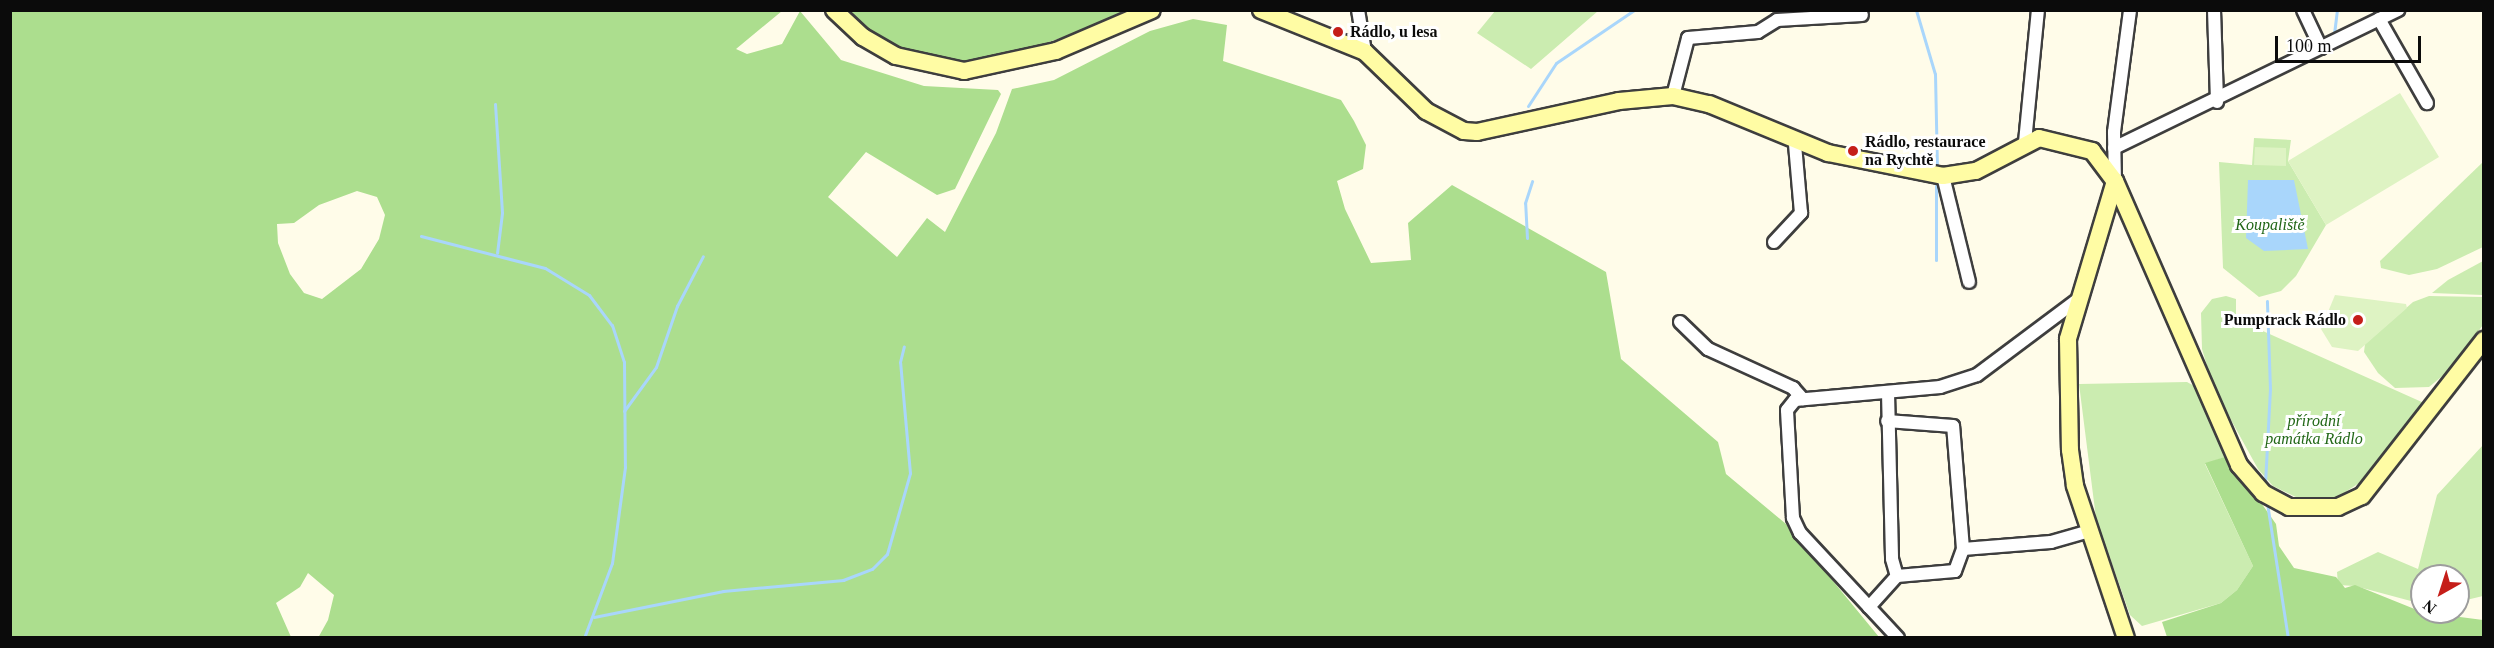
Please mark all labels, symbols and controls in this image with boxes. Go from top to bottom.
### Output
place label: Rádlo, u lesa [1350,22,1438,42]
scale bar [2278,24,2424,62]
marker: Rádlo, u lesa [1331,25,1345,39]
text: 100 m [2286,36,2332,56]
place label: Rádlo, restaurace na Rychtě [1865,132,1986,170]
marker: Rádlo, restaurace na Rychtě [1846,144,1860,158]
park label: Koupaliště [2235,215,2305,235]
place label: Pumptrack Rádlo [2224,310,2346,330]
marker: Pumptrack Rádlo [2351,313,2365,327]
park label: přírodní památka Rádlo [2265,411,2363,449]
north arrow [2410,564,2470,624]
text: N [2420,597,2439,617]

